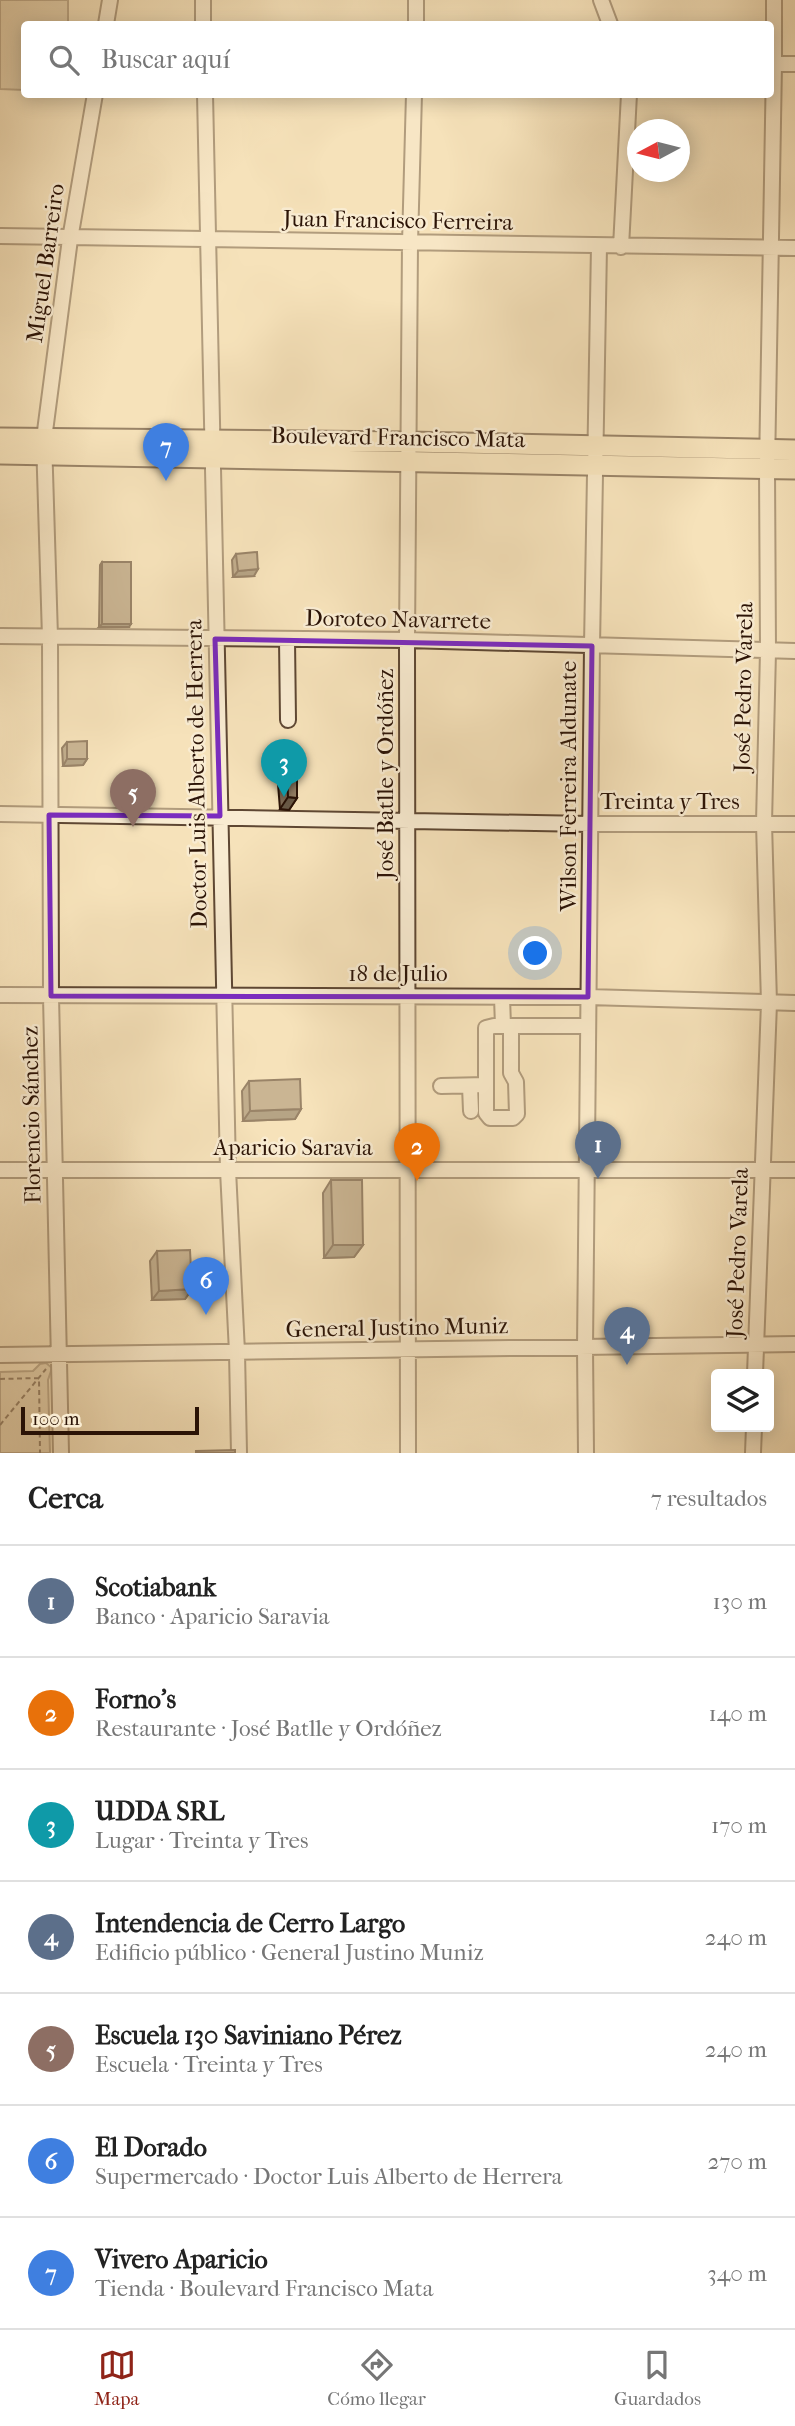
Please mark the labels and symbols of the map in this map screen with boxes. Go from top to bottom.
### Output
north arrow [627,119,690,182]
street label: Miguel Barreiro [21,182,70,344]
street label: Juan Francisco Ferreira [281,205,514,236]
street label: Boulevard Francisco Mata [271,422,526,453]
pin: 7 [143,423,189,481]
street label: José Pedro Varela [728,601,758,774]
street label: Doroteo Navarrete [305,604,491,635]
street label: Doctor Luis Alberto de Herrera [180,619,213,929]
street label: Wilson Ferreira Aldunate [555,661,582,912]
street label: José Batlle y Ordóñez [372,668,399,882]
pin: 3 [261,739,307,797]
pin: 5 [110,769,156,827]
street label: Treinta y Tres [600,788,740,815]
your location [518,936,552,970]
street label: 18 de Julio [348,960,448,987]
street label: Florencio Sánchez [16,1026,47,1204]
pin: 1 [575,1121,621,1179]
pin: 2 [394,1123,440,1181]
street label: Aparicio Saravia [212,1134,373,1161]
street label: José Pedro Varela [721,1167,754,1341]
pin: 6 [183,1257,229,1315]
pin: 4 [604,1307,650,1365]
street label: General Justino Muniz [285,1312,509,1343]
scale bar [21,1404,200,1436]

